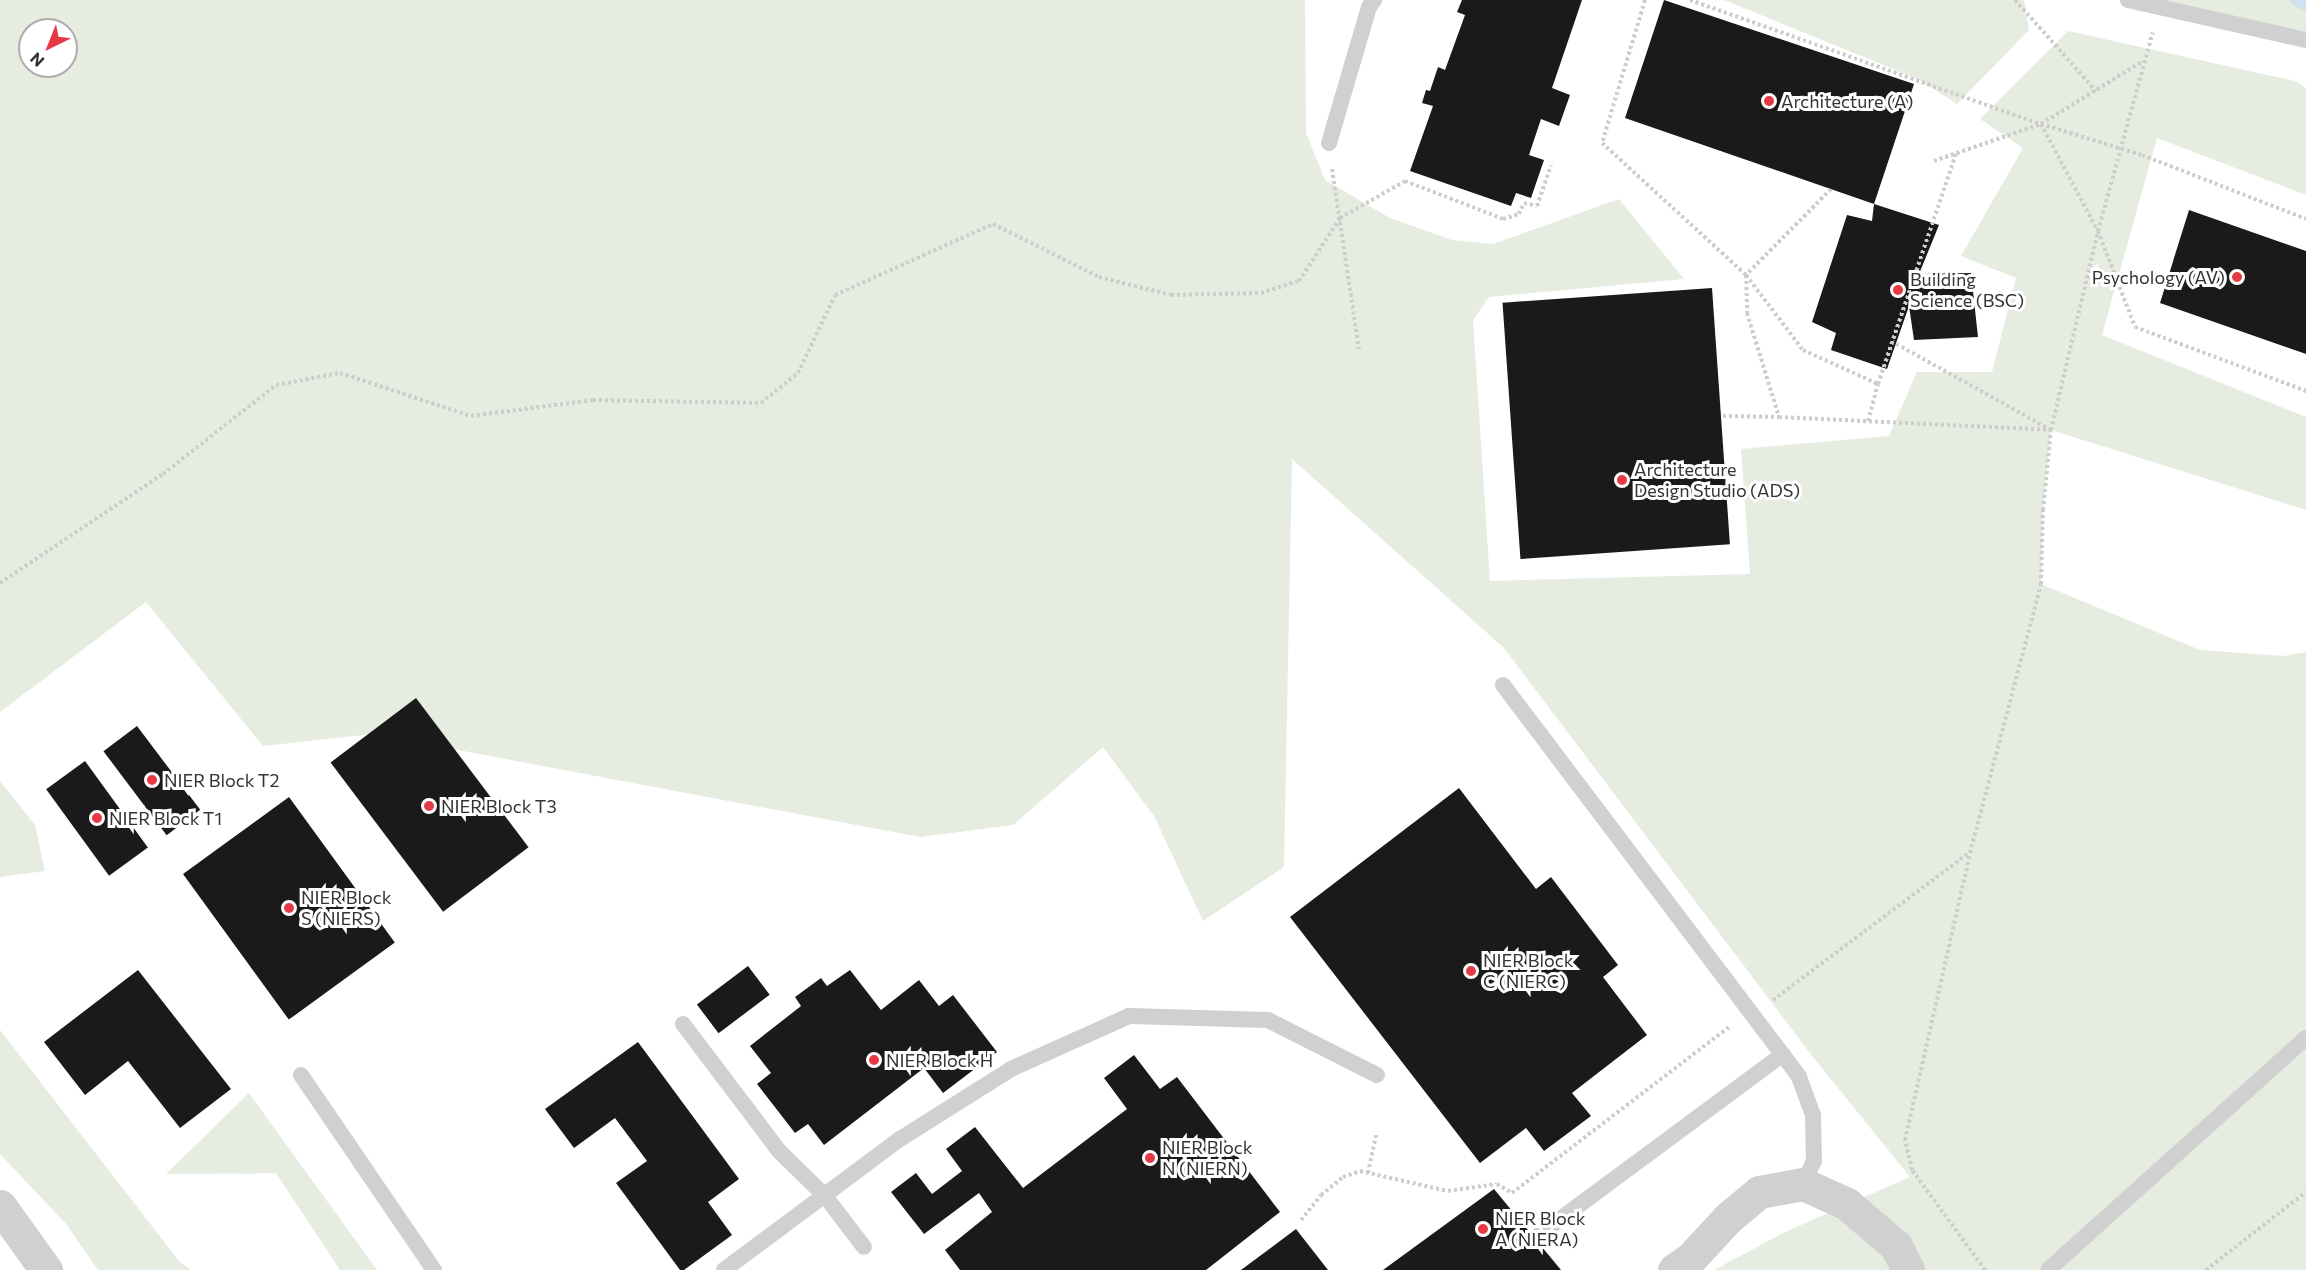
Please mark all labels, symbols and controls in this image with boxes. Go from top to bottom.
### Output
north arrow [18,18,78,78]
text: N [26,49,48,71]
place label: Architecture (A) [1781,90,1913,112]
marker: Architecture (A) [1762,94,1776,108]
place label: Psychology (AV) [2092,266,2225,288]
place label: Building Science (BSC) [1910,269,2024,312]
marker: Psychology (AV) [2230,270,2244,284]
marker: Building Science (BSC) [1891,283,1905,297]
place label: Architecture Design Studio (ADS) [1634,459,1800,502]
marker: Architecture Design Studio (ADS) [1615,473,1629,487]
place label: NIER Block T2 [164,769,279,791]
marker: NIER Block T2 [145,773,159,787]
place label: NIER Block T3 [441,795,557,817]
marker: NIER Block T3 [422,799,436,813]
place label: NIER Block T1 [109,807,222,829]
marker: NIER Block T1 [90,811,104,825]
place label: NIER Block S (NIERS) [301,887,391,930]
marker: NIER Block S (NIERS) [282,901,296,915]
place label: NIER Block C (NIERC) [1483,950,1573,992]
marker: NIER Block C (NIERC) [1464,964,1478,978]
place label: NIER Block H [886,1049,993,1071]
marker: NIER Block H [867,1053,881,1067]
place label: NIER Block N (NIERN) [1162,1137,1252,1180]
marker: NIER Block N (NIERN) [1143,1151,1157,1165]
place label: NIER Block A (NIERA) [1495,1208,1585,1250]
marker: NIER Block A (NIERA) [1476,1222,1490,1236]

